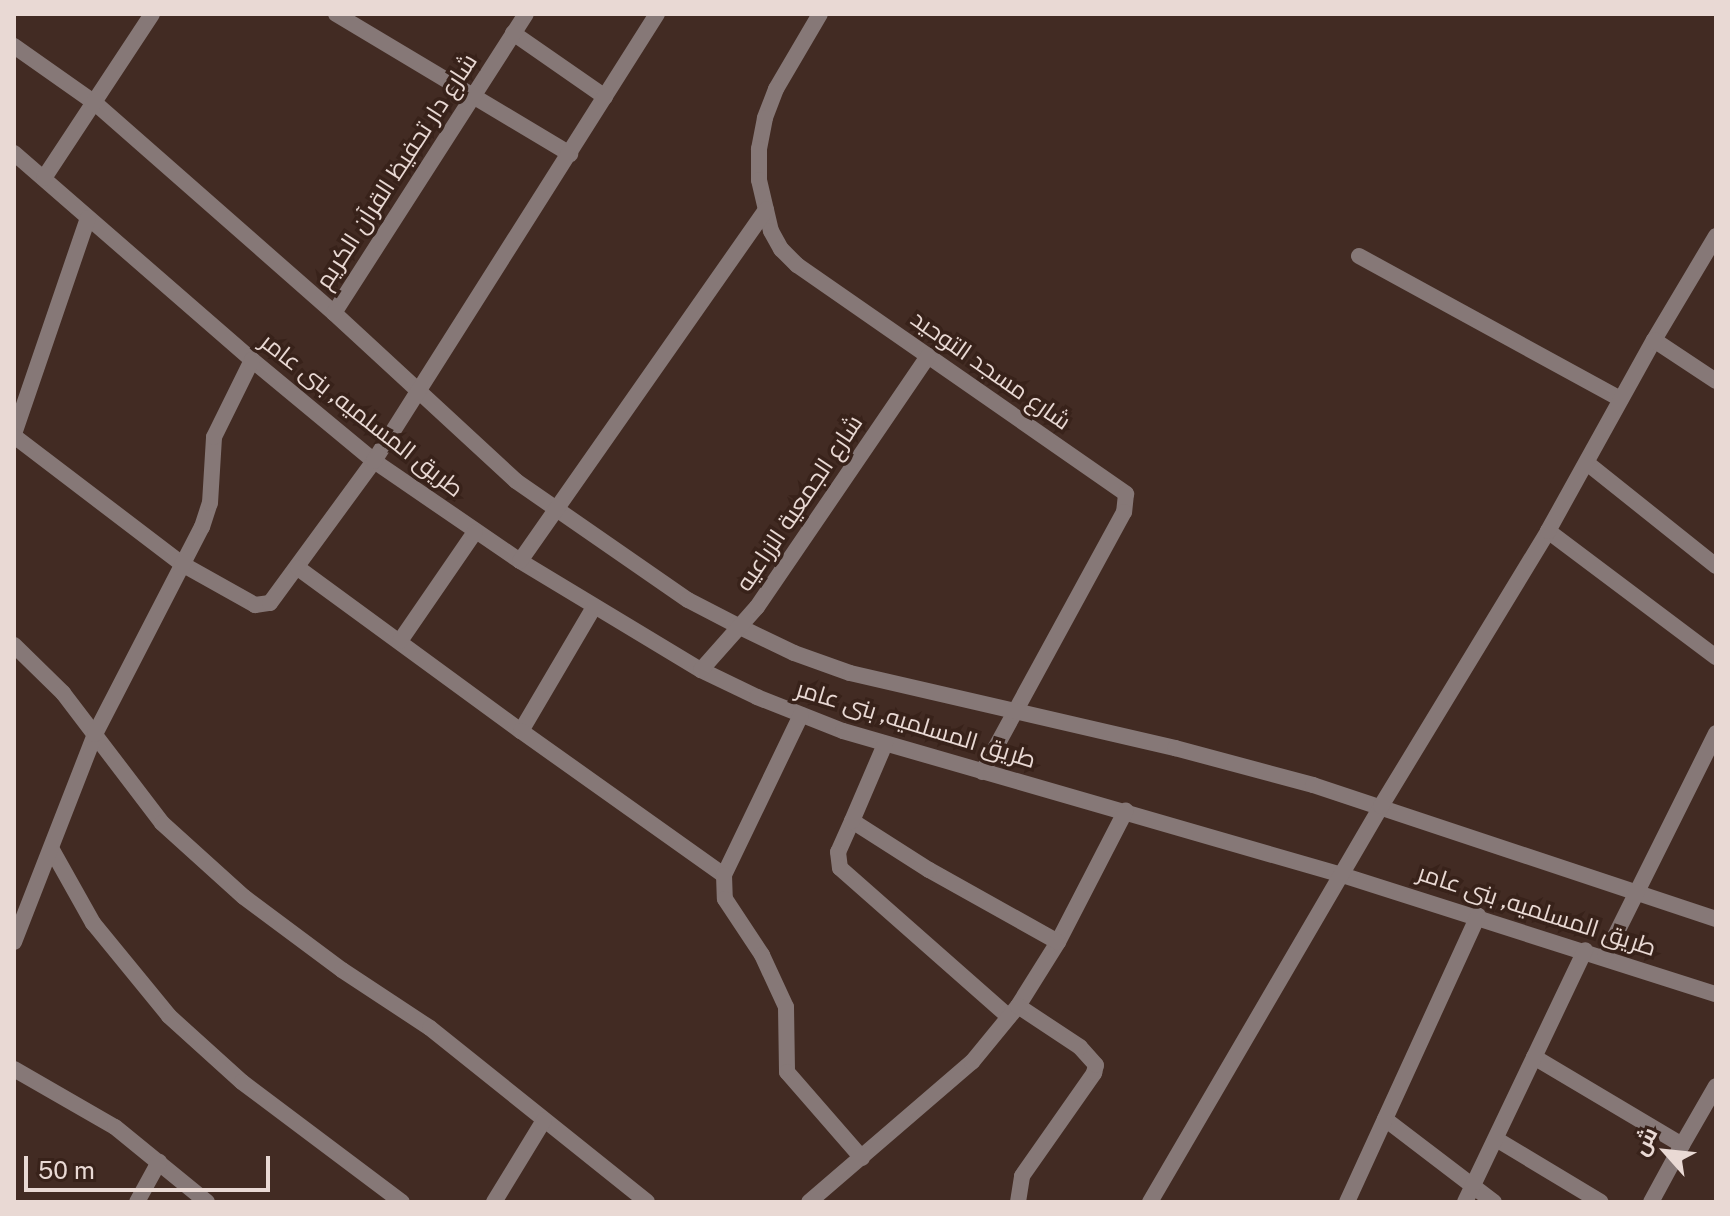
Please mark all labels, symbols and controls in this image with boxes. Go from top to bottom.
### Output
street label: شارع دار تحفيظ القرآن الكريم [309,48,483,294]
street label: شارع مسجد التوحيد [905,304,1077,436]
street label: طريق المسلميه, بنى عامر [255,327,469,503]
street label: شارع الجمعية الزراعيه [729,409,869,597]
street label: طريق المسلميه, بنى عامر [792,674,1040,774]
street label: طريق المسلميه, بنى عامر [1414,858,1660,962]
north arrow [1626,1112,1706,1192]
text: ش [1627,1123,1663,1160]
scale bar [28,1140,274,1190]
text: 50 m [38,1156,95,1184]

